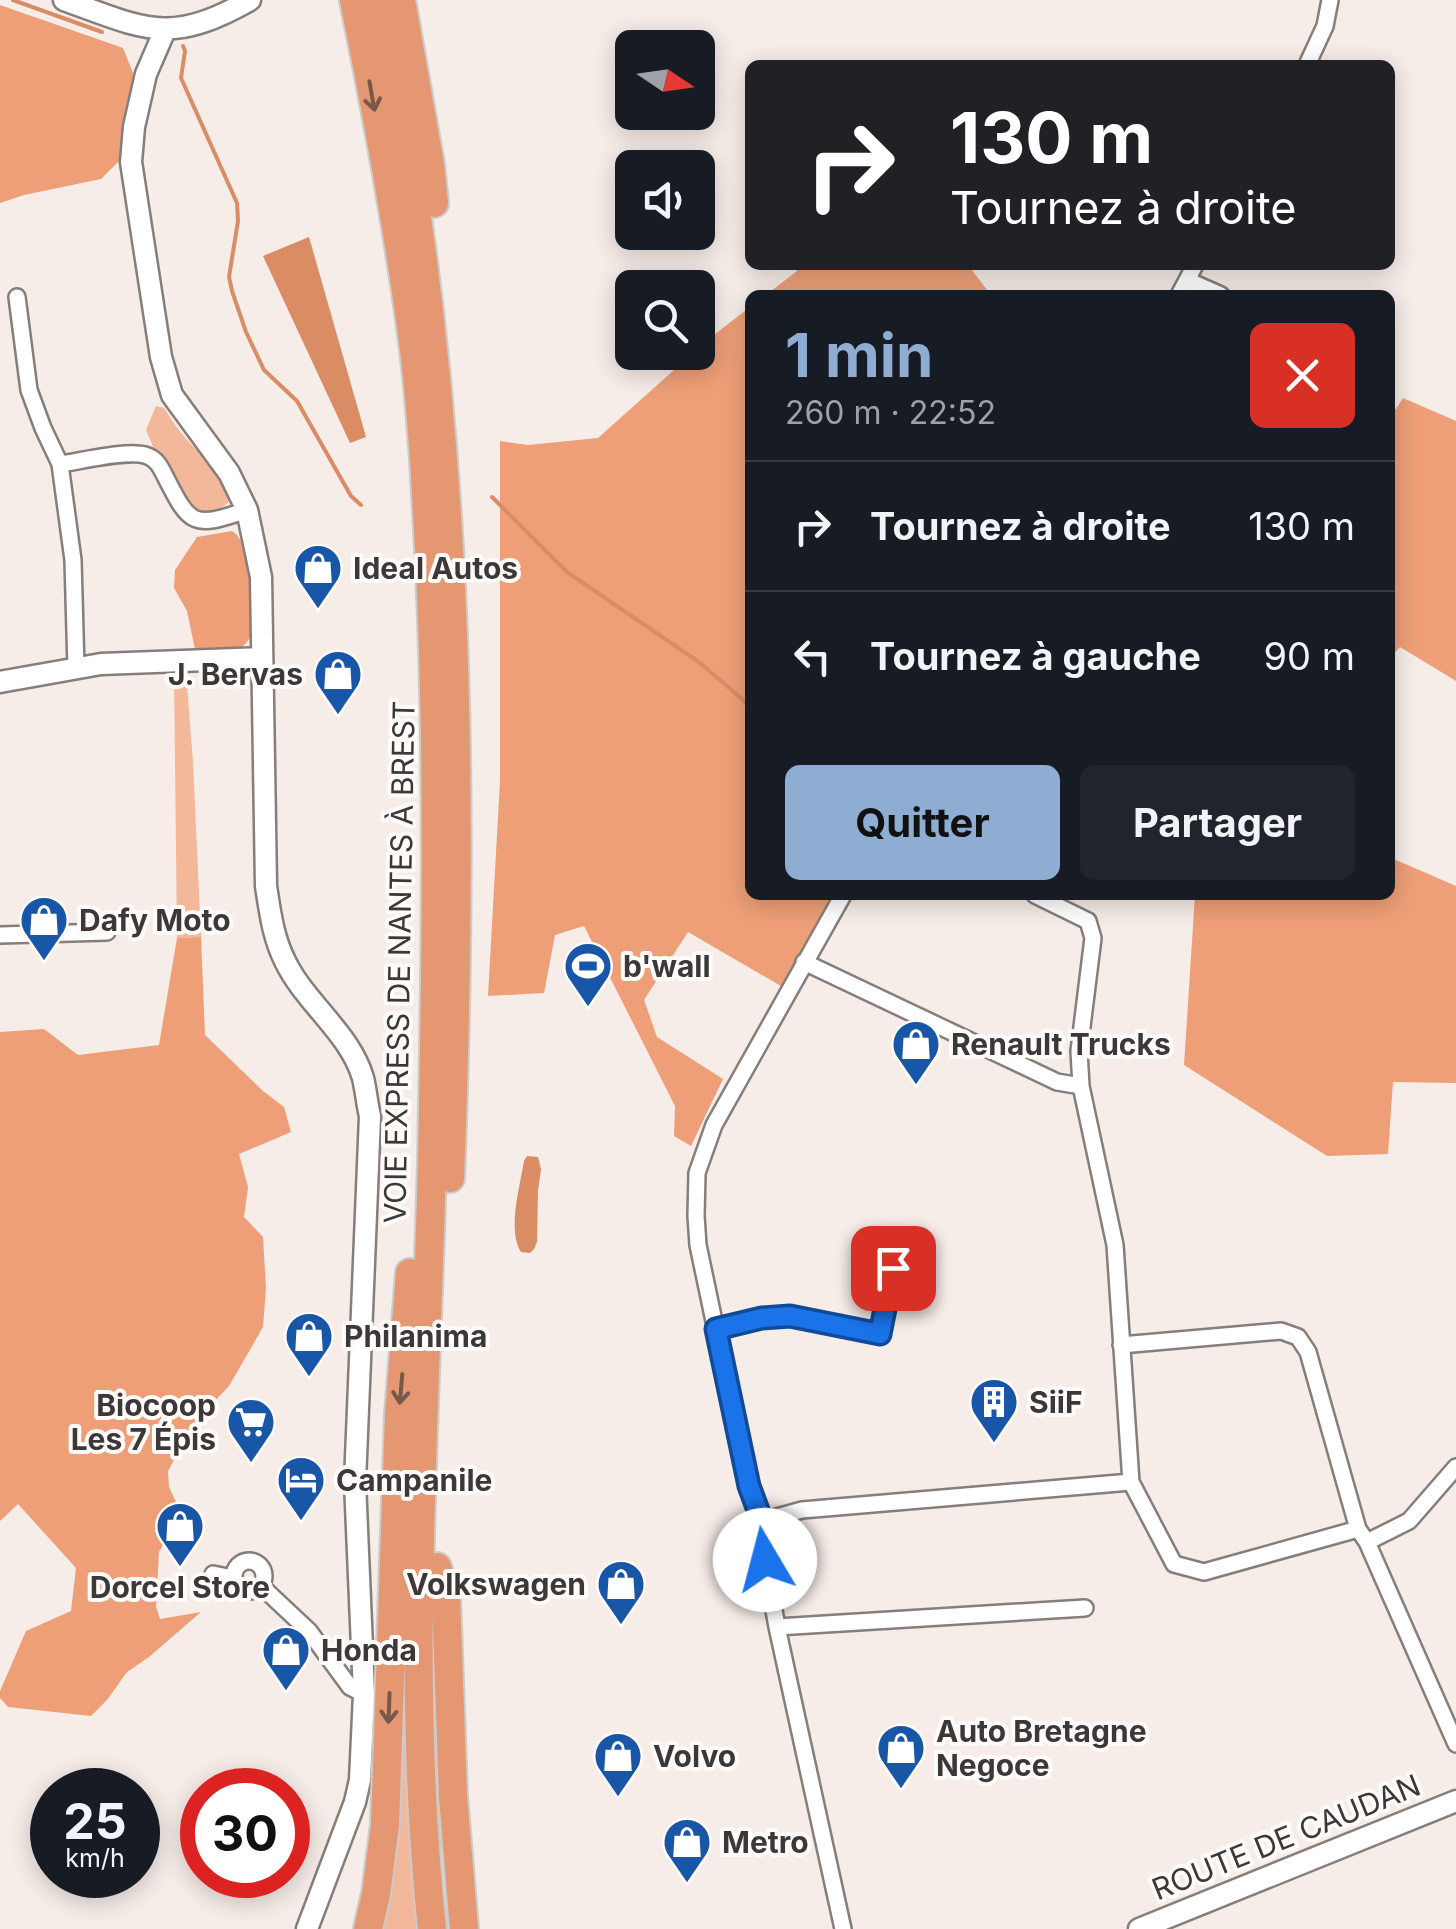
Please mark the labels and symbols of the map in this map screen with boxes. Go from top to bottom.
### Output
north arrow [615,30,715,130]
one-way arrow [364,79,382,111]
shop icon: Ideal Autos [292,542,344,610]
place label: Ideal Autos [353,550,518,586]
shop icon: J. Bervas [312,648,364,716]
place label: J. Bervas [168,656,303,692]
street label: VOIE EXPRESS DE NANTES À BREST [376,700,422,1224]
shop icon: Dafy Moto [18,894,70,962]
place label: Dafy Moto [79,902,231,938]
sports icon: b'wall [562,940,614,1008]
place label: b'wall [623,948,711,984]
shop icon: Renault Trucks [890,1018,942,1086]
place label: Renault Trucks [951,1026,1171,1062]
pin [851,1226,936,1311]
shop icon: Philanima [283,1310,335,1378]
place label: Philanima [344,1318,487,1354]
one-way arrow [391,1372,410,1404]
building icon: SiiF [968,1376,1020,1444]
place label: SiiF [1029,1384,1083,1420]
place label: Biocoop Les 7 Épis [71,1387,216,1457]
supermarket icon: Biocoop Les 7 Épis [225,1396,277,1464]
hotel icon: Campanile [275,1454,327,1522]
place label: Campanile [336,1462,492,1498]
shop icon: Dorcel Store [154,1500,206,1568]
position arrow [713,1508,817,1612]
shop icon: Volkswagen [595,1558,647,1626]
place label: Volkswagen [406,1566,586,1602]
place label: Dorcel Store [90,1569,270,1605]
shop icon: Honda [260,1624,312,1692]
place label: Honda [321,1632,417,1668]
one-way arrow [379,1692,398,1724]
place label: Auto Bretagne Negoce [936,1713,1147,1783]
shop icon: Auto Bretagne Negoce [875,1722,927,1790]
shop icon: Volvo [592,1730,644,1798]
place label: Volvo [653,1738,736,1774]
street label: ROUTE DE CAUDAN [1147,1767,1425,1907]
speed limit sign: 30 [180,1768,310,1898]
shop icon: Metro [661,1816,713,1884]
place label: Metro [722,1824,809,1860]

